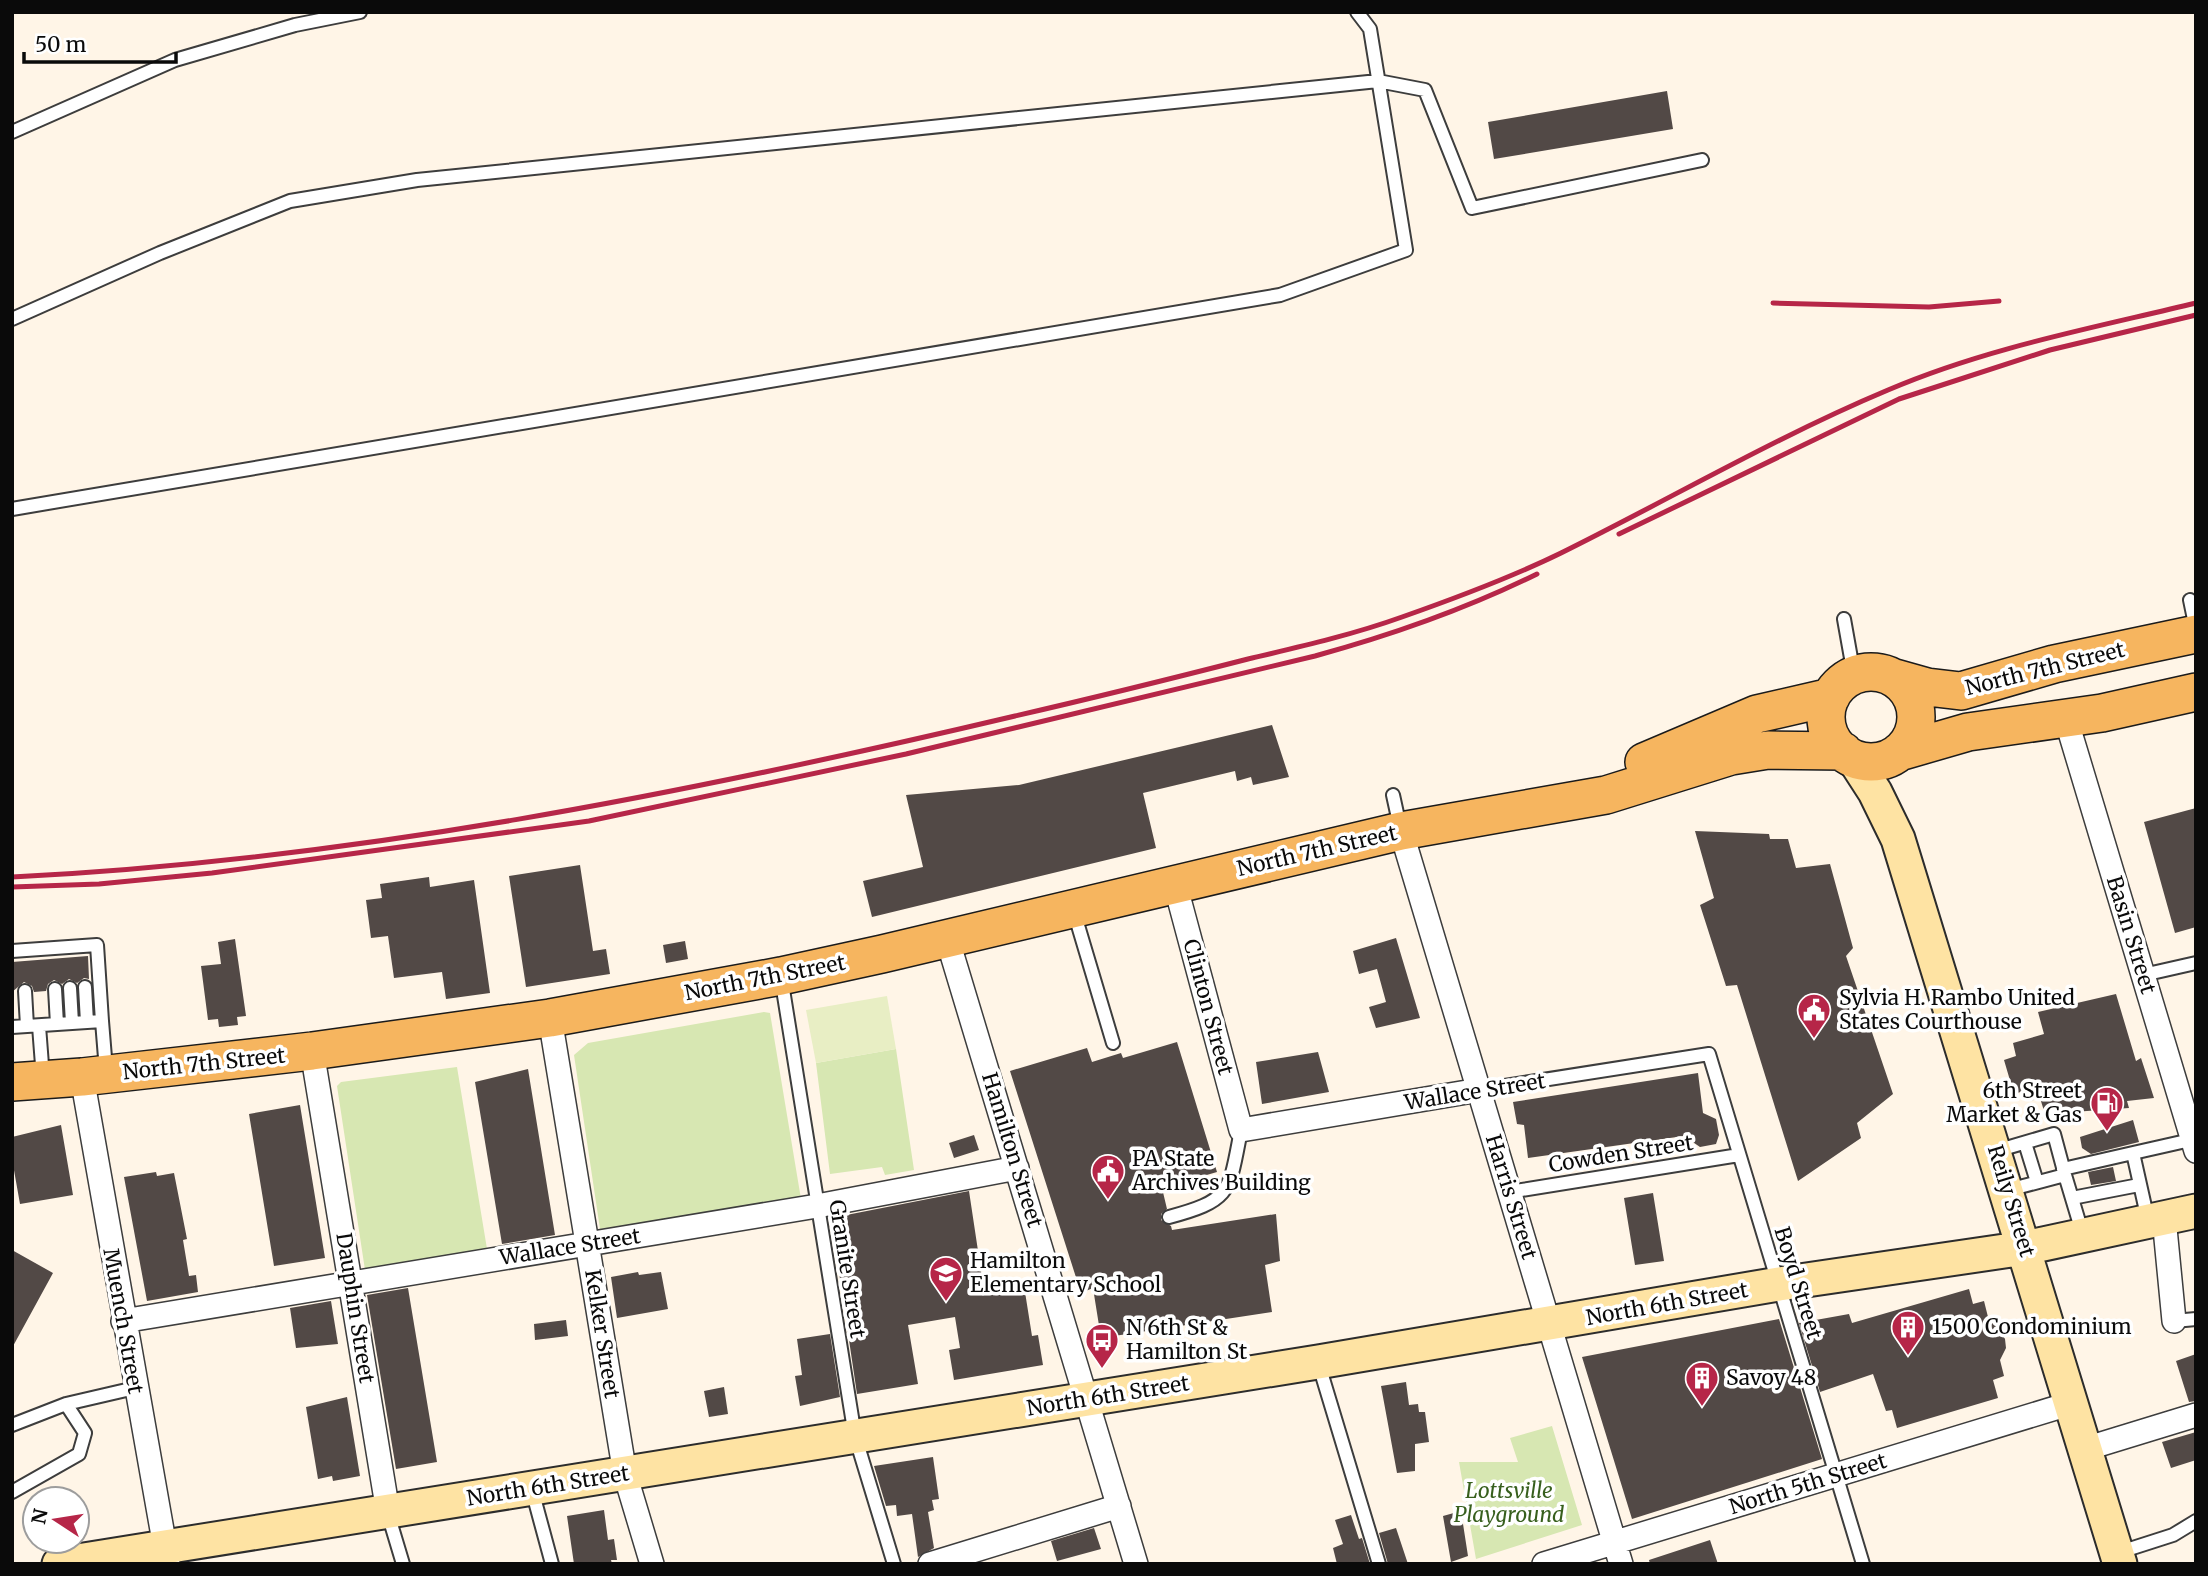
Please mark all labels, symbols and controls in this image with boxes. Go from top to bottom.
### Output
scale bar [24,21,177,65]
text: 50 m [35,31,86,58]
street label: North 7th Street [1962,636,2127,701]
street label: North 7th Street [1234,819,1399,882]
street label: Basin Street [2101,873,2162,997]
street label: Clinton Street [1177,936,1240,1078]
street label: North 7th Street [682,949,848,1006]
place label: Sylvia H. Rambo United States Courthouse [1839,984,2075,1035]
public building icon: Sylvia H. Rambo United States Courthouse [1795,991,1833,1040]
street label: North 7th Street [121,1042,287,1085]
street label: Wallace Street [1402,1067,1547,1116]
street label: Hamilton Street [976,1069,1049,1231]
place label: 6th Street Market & Gas [1946,1077,2082,1128]
fuel station icon: 6th Street Market & Gas [2088,1084,2126,1133]
street label: Cowden Street [1547,1129,1695,1178]
street label: Harris Street [1480,1131,1543,1263]
street label: Reily Street [1982,1142,2041,1260]
place label: PA State Archives Building [1131,1145,1311,1196]
public building icon: PA State Archives Building [1089,1152,1127,1201]
street label: Granite Street [823,1198,872,1340]
street label: Wallace Street [497,1222,642,1271]
street label: Boyd Street [1769,1223,1828,1342]
street label: Dauphin Street [330,1231,381,1385]
street label: Muench Street [97,1246,150,1396]
place label: Hamilton Elementary School [970,1247,1162,1298]
school or university icon: Hamilton Elementary School [927,1254,965,1303]
street label: Kelker Street [579,1267,626,1400]
street label: North 6th Street [1584,1276,1750,1331]
building icon: 1500 Condominium [1889,1308,1927,1357]
place label: 1500 Condominium [1932,1313,2132,1340]
place label: N 6th St & Hamilton St [1126,1314,1247,1365]
bus stop icon: N 6th St & Hamilton St [1083,1321,1121,1370]
building icon: Savoy 48 [1683,1359,1721,1408]
place label: Savoy 48 [1726,1364,1816,1391]
street label: North 6th Street [1025,1369,1191,1422]
street label: North 5th Street [1726,1447,1890,1520]
street label: North 6th Street [465,1459,631,1512]
park label: Lottsville Playground [1454,1477,1564,1528]
north arrow [21,1485,91,1555]
text: N [26,1507,53,1526]

